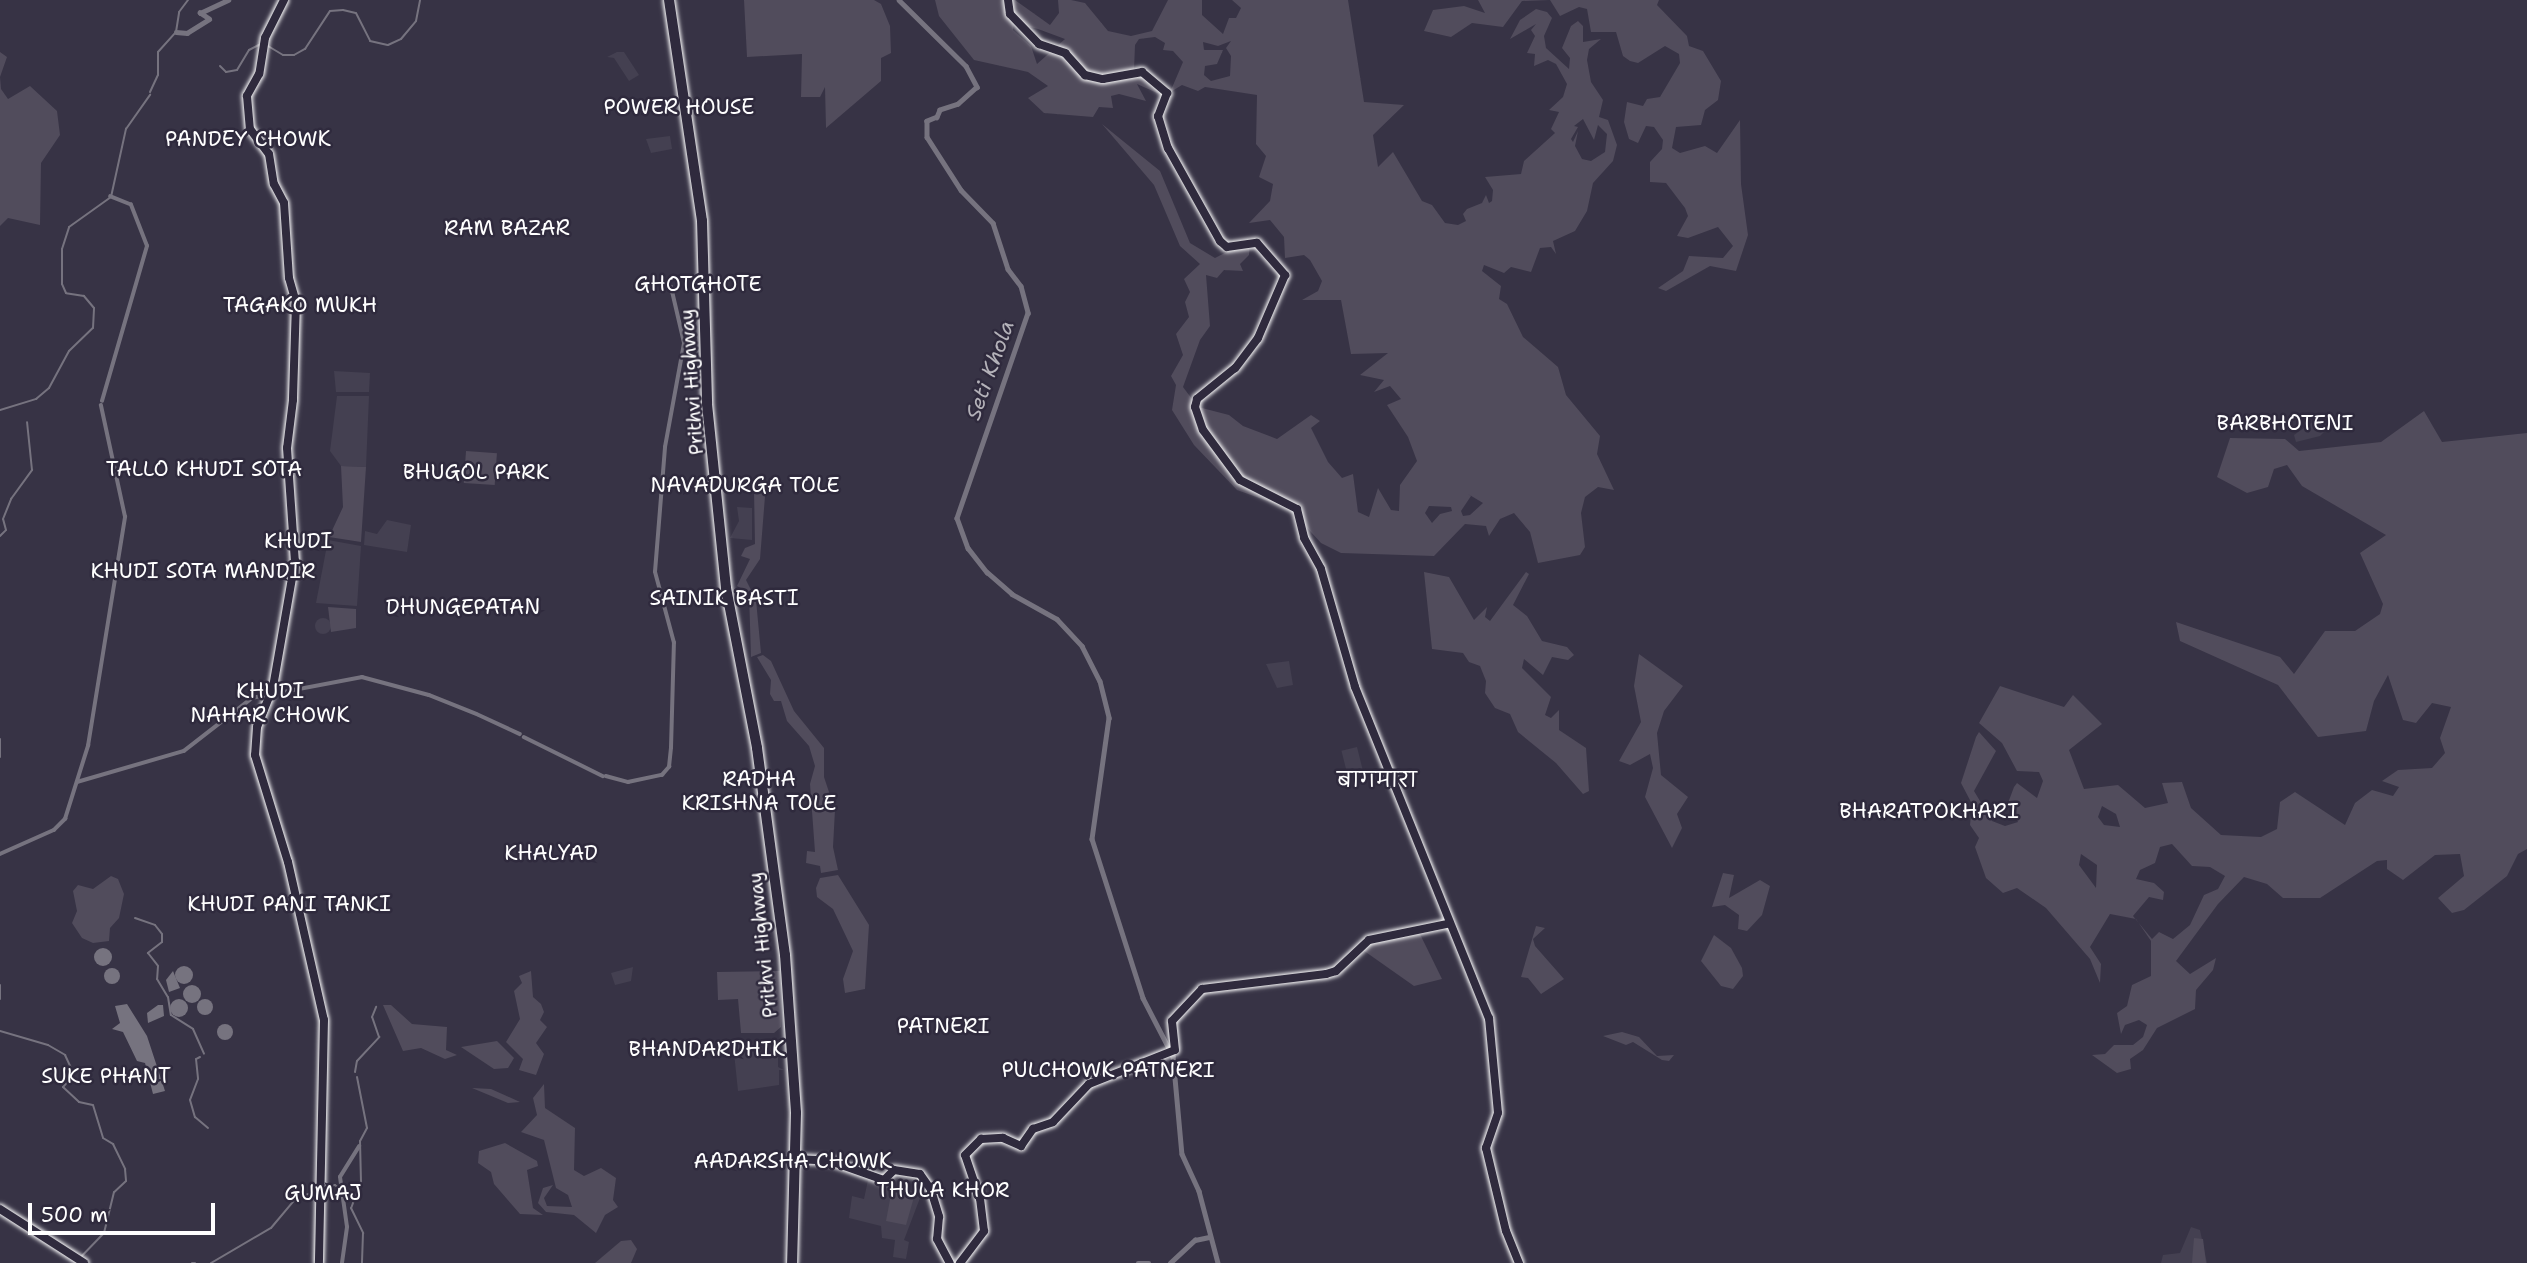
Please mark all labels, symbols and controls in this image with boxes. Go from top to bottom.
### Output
district label: POWER HOUSE [594,94,764,120]
district label: PANDEY CHOWK [154,126,342,152]
district label: RAM BAZAR [436,215,578,241]
district label: GHOTGHOTE [626,271,770,297]
district label: TAGAKO MUKH [213,292,387,318]
street label: Prithvi Highway [676,308,708,456]
water label: Seti Khola [960,317,1020,423]
district label: BARBHOTENI [2208,410,2362,436]
district label: TALLO KHUDI SOTA [92,456,316,482]
district label: BHUGOL PARK [393,459,559,485]
district label: NAVADURGA TOLE [638,472,852,498]
district label: KHUDI [260,528,336,554]
district label: KHUDI SOTA MANDIR [76,558,330,584]
district label: SAINIK BASTI [639,585,809,611]
district label: DHUNGEPATAN [376,594,550,620]
district label: KHUDI NAHAR CHOWK [181,678,359,728]
district label: RADHA KRISHNA TOLE [671,766,847,816]
district label: बागमारा [1337,767,1417,793]
district label: BHARATPOKHARI [1828,798,2030,824]
district label: KHALYAD [498,840,604,866]
street label: Prithvi Highway [744,871,782,1019]
district label: KHUDI PANI TANKI [173,891,405,917]
district label: PATNERI [891,1013,995,1039]
district label: BHANDARDHIK [619,1036,795,1062]
district label: PULCHOWK PATNERI [987,1057,1229,1083]
district label: SUKE PHANT [32,1063,180,1089]
district label: AADARSHA CHOWK [681,1148,905,1174]
district label: THULA KHOR [868,1177,1018,1203]
district label: GUMAJ [280,1180,366,1206]
scale bar [32,1190,219,1234]
text: 500 m [41,1201,108,1229]

